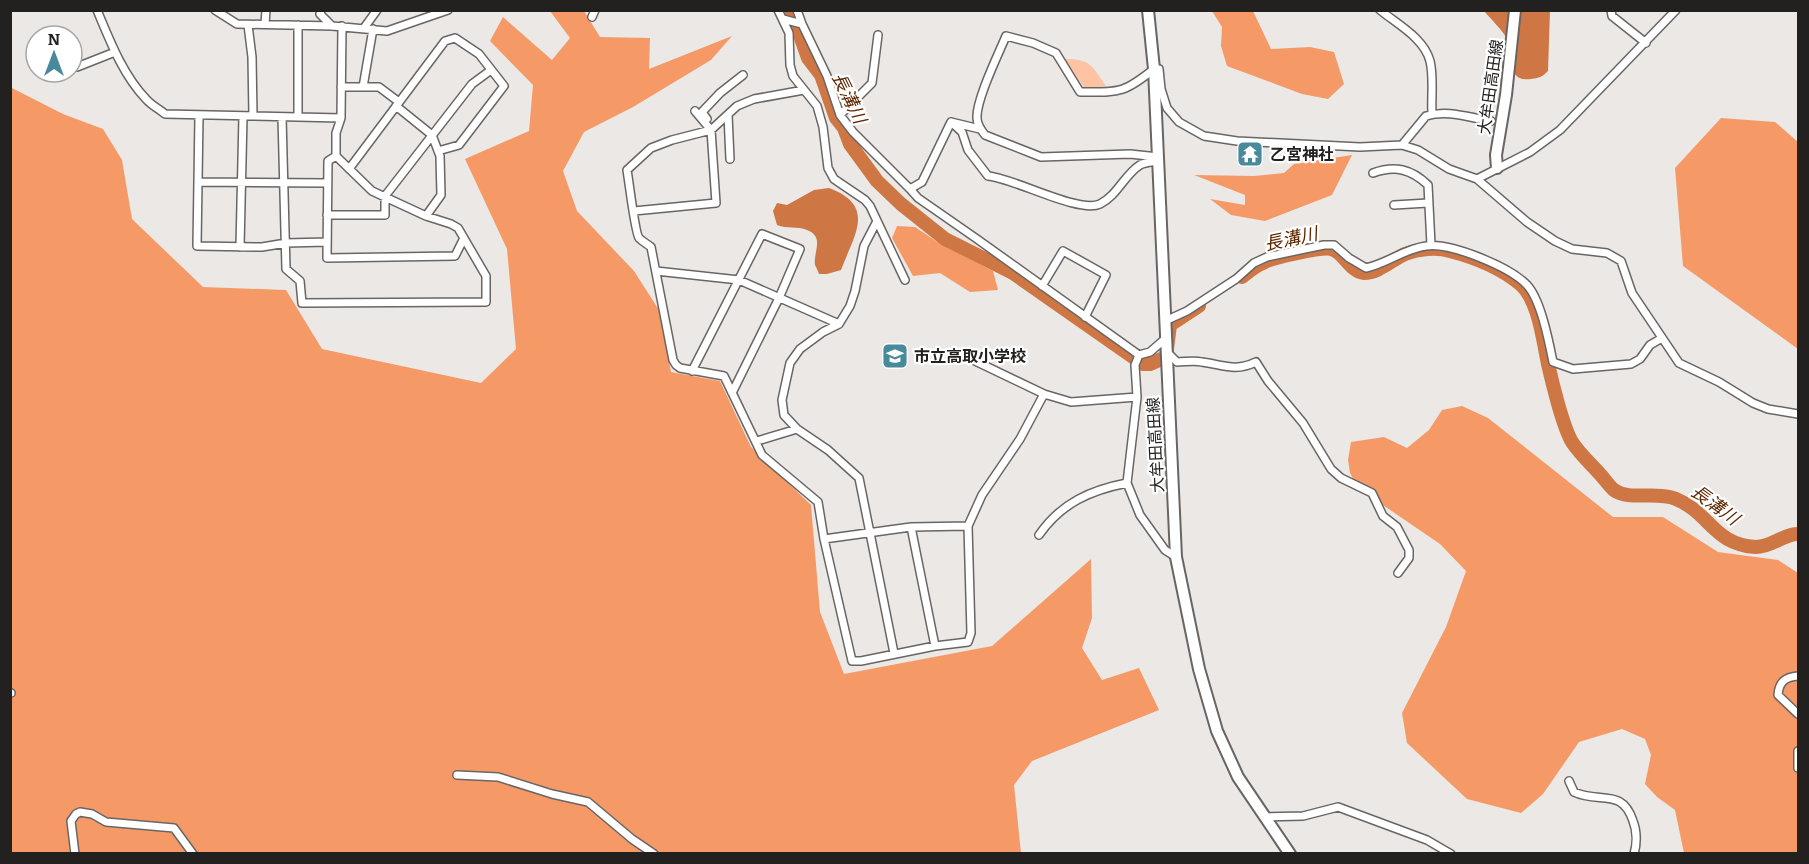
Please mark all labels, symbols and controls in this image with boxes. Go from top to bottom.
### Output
north arrow [24,24,84,84]
text: N [48,30,60,49]
street label: 大牟田高田線 [1474,38,1507,136]
water label: 長溝川 [827,69,872,129]
temple icon: 乙宮神社 [1235,139,1265,169]
place label: 乙宮神社 [1270,145,1334,164]
water label: 長溝川 [1262,222,1322,255]
school or university icon: 市立高取小学校 [880,341,910,371]
place label: 市立高取小学校 [914,347,1026,366]
street label: 大牟田高田線 [1143,397,1167,493]
water label: 長溝川 [1687,480,1745,531]

